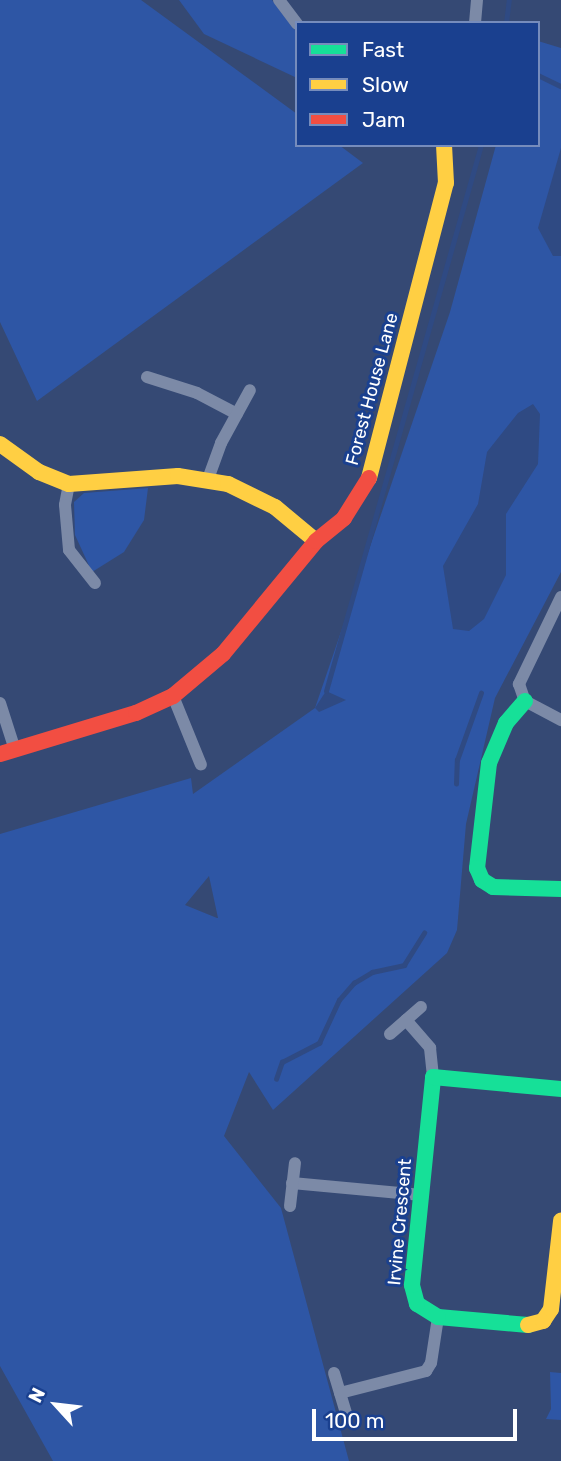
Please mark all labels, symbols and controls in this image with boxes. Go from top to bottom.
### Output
legend [295,21,540,147]
text: Fast [362,37,404,62]
text: Slow [362,72,409,97]
text: Jam [362,107,406,132]
street label: Forest House Lane [341,311,403,467]
street label: Irvine Crescent [384,1158,416,1286]
north arrow [21,1370,91,1440]
text: N [23,1384,50,1407]
scale bar [316,1394,521,1438]
text: 100 m [325,1408,384,1433]

